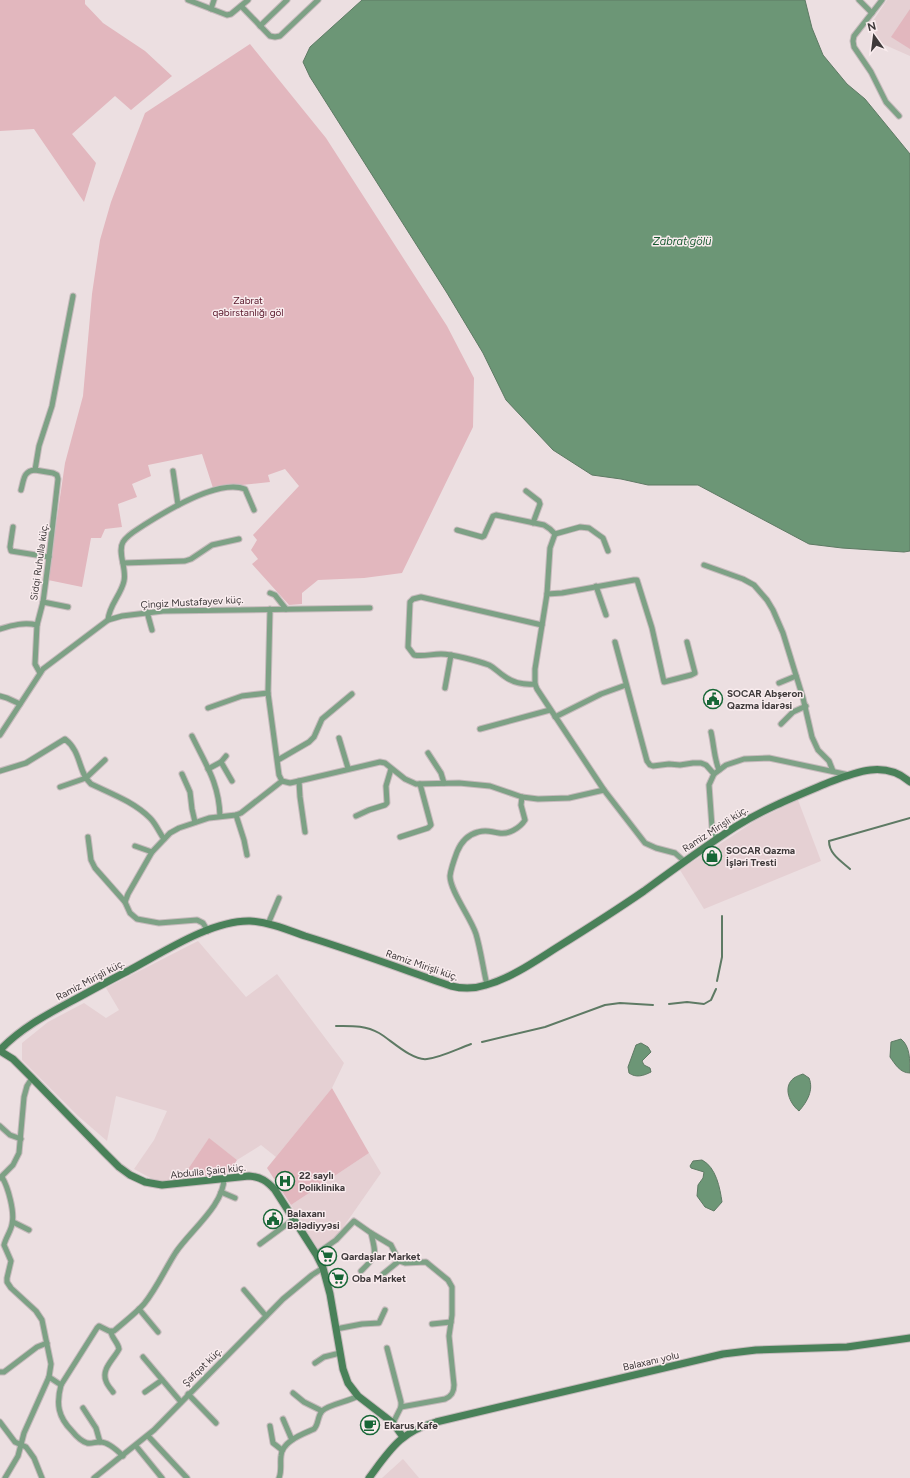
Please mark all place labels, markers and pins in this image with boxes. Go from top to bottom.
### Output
place label: SOCAR Abşeron Qazma İdarəsi [727,687,803,712]
public building icon: SOCAR Abşeron Qazma İdarəsi [702,688,724,710]
place label: SOCAR Qazma İşləri Tresti [726,844,795,869]
shop icon: SOCAR Qazma İşləri Tresti [701,845,723,867]
place label: 22 saylı Poliklinika [299,1169,345,1194]
hospital icon: 22 saylı Poliklinika [274,1170,296,1192]
place label: Balaxanı Bələdiyyəsi [287,1207,340,1232]
public building icon: Balaxanı Bələdiyyəsi [262,1208,284,1230]
supermarket icon: Qardaşlar Market [316,1245,338,1267]
place label: Qardaşlar Market [341,1250,420,1263]
supermarket icon: Oba Market [327,1267,349,1289]
place label: Oba Market [352,1272,406,1285]
cafe icon: Ekarus Kafe [359,1414,381,1436]
place label: Ekarus Kafe [384,1419,438,1432]

